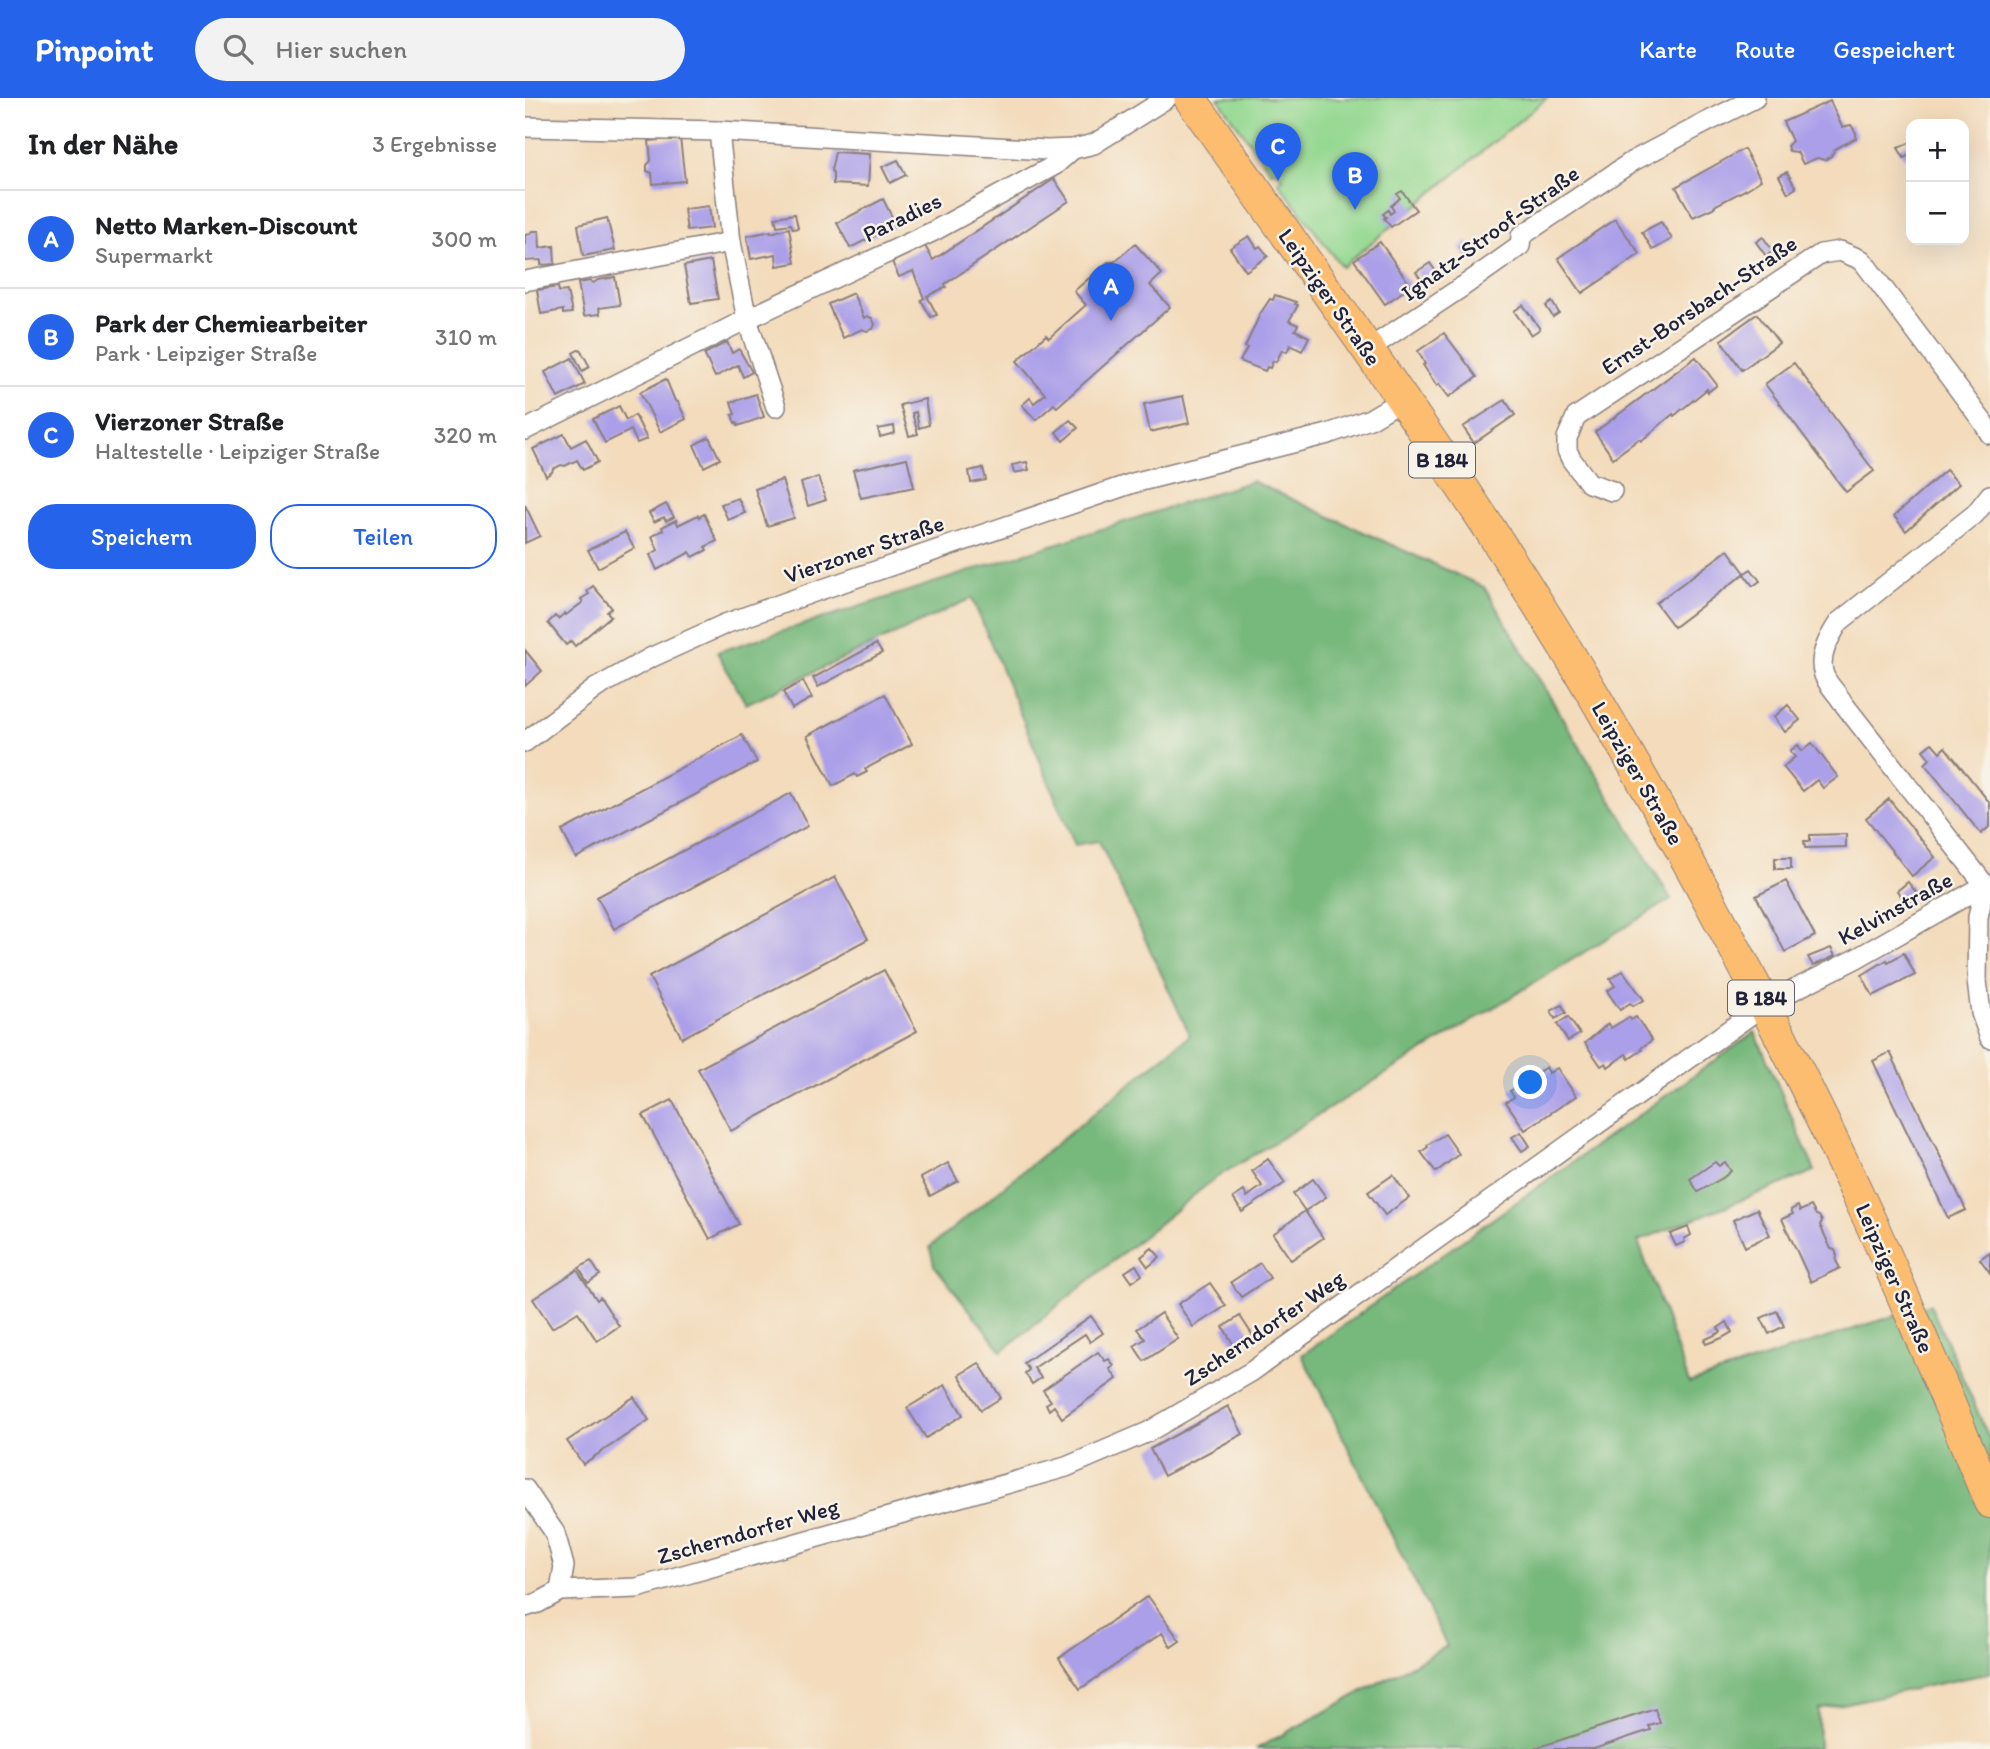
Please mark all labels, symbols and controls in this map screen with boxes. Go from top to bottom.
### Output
search box [195,18,685,81]
text: Pinpoint [35,30,153,69]
icon: search [219,30,257,68]
text: Hier suchen [275,33,407,65]
text: Karte [1639,35,1697,64]
text: Route [1735,35,1795,64]
text: Gespeichert [1833,35,1955,64]
map controls [1906,119,1969,245]
button: + [1906,119,1969,182]
pin: C [1255,123,1301,181]
text: In der Nähe [28,125,178,162]
text: 3 Ergebnisse [372,130,497,158]
pin: B [1332,152,1378,210]
street label: Ignatz-Stroof-Straße [1396,159,1584,307]
button: − [1906,182,1969,245]
street label: Paradies [858,186,946,248]
text: Netto Marken-Discount [95,209,358,241]
street label: Leipziger Straße [1272,223,1388,371]
text: A [44,225,58,253]
text: 300 m [432,225,497,253]
street label: Ernst-Borsbach-Straße [1596,229,1802,381]
text: Supermarkt [95,241,213,269]
pin: A [1088,263,1134,321]
text: Park der Chemiearbeiter [95,307,367,339]
text: B [44,323,58,351]
text: 310 m [435,323,497,351]
text: Park · Leipziger Straße [95,339,317,367]
text: Vierzoner Straße [95,405,284,437]
text: C [44,421,58,449]
text: 320 m [434,421,497,449]
text: Haltestelle · Leipziger Straße [95,437,380,465]
road number: B 184 [1409,442,1475,478]
button: Speichern [28,504,256,569]
button: Teilen [270,504,497,569]
street label: Vierzoner Straße [780,509,948,589]
street label: Leipziger Straße [1586,696,1690,850]
street label: Kelvinstraße [1833,865,1957,951]
road number: B 184 [1728,981,1794,1016]
your location [1513,1065,1547,1099]
street label: Leipziger Straße [1849,1199,1941,1357]
street label: Zscherndorfer Weg [1178,1264,1350,1392]
street label: Zscherndorfer Weg [654,1492,842,1570]

